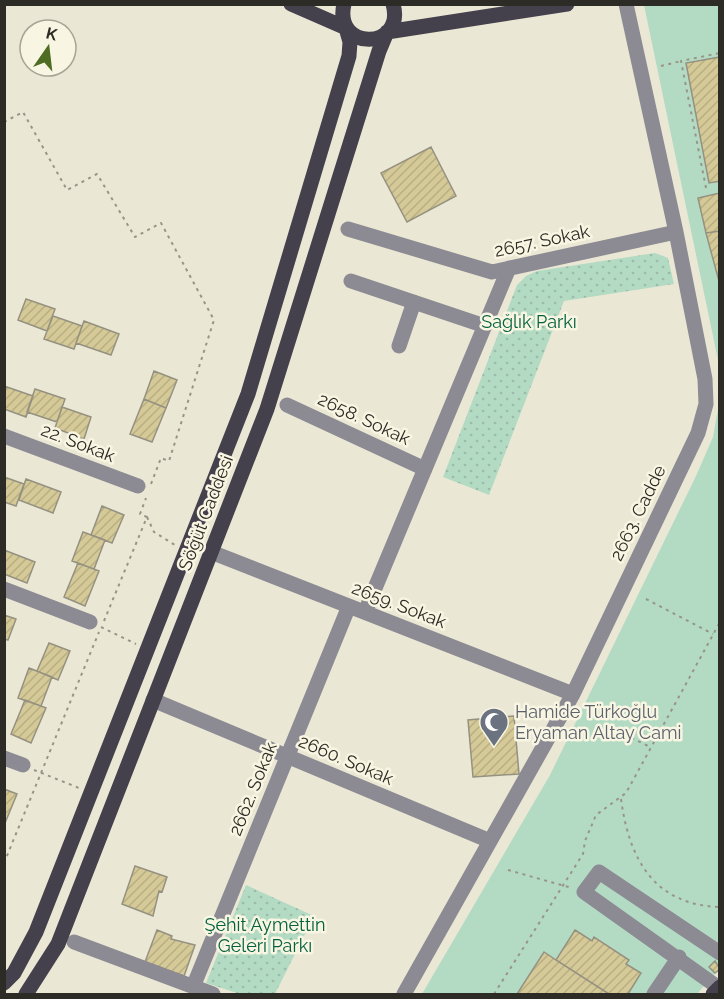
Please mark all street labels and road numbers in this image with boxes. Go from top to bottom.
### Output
street label: 2657. Sokak [492,220,592,261]
street label: 2658. Sokak [315,388,414,449]
street label: 22. Sokak [38,419,118,466]
street label: Söğüt Caddesi [174,452,237,573]
street label: 2663. Cadde [605,461,670,564]
street label: 2659. Sokak [349,577,450,632]
street label: 2660. Sokak [296,730,397,789]
street label: 2662. Sokak [224,739,281,839]

